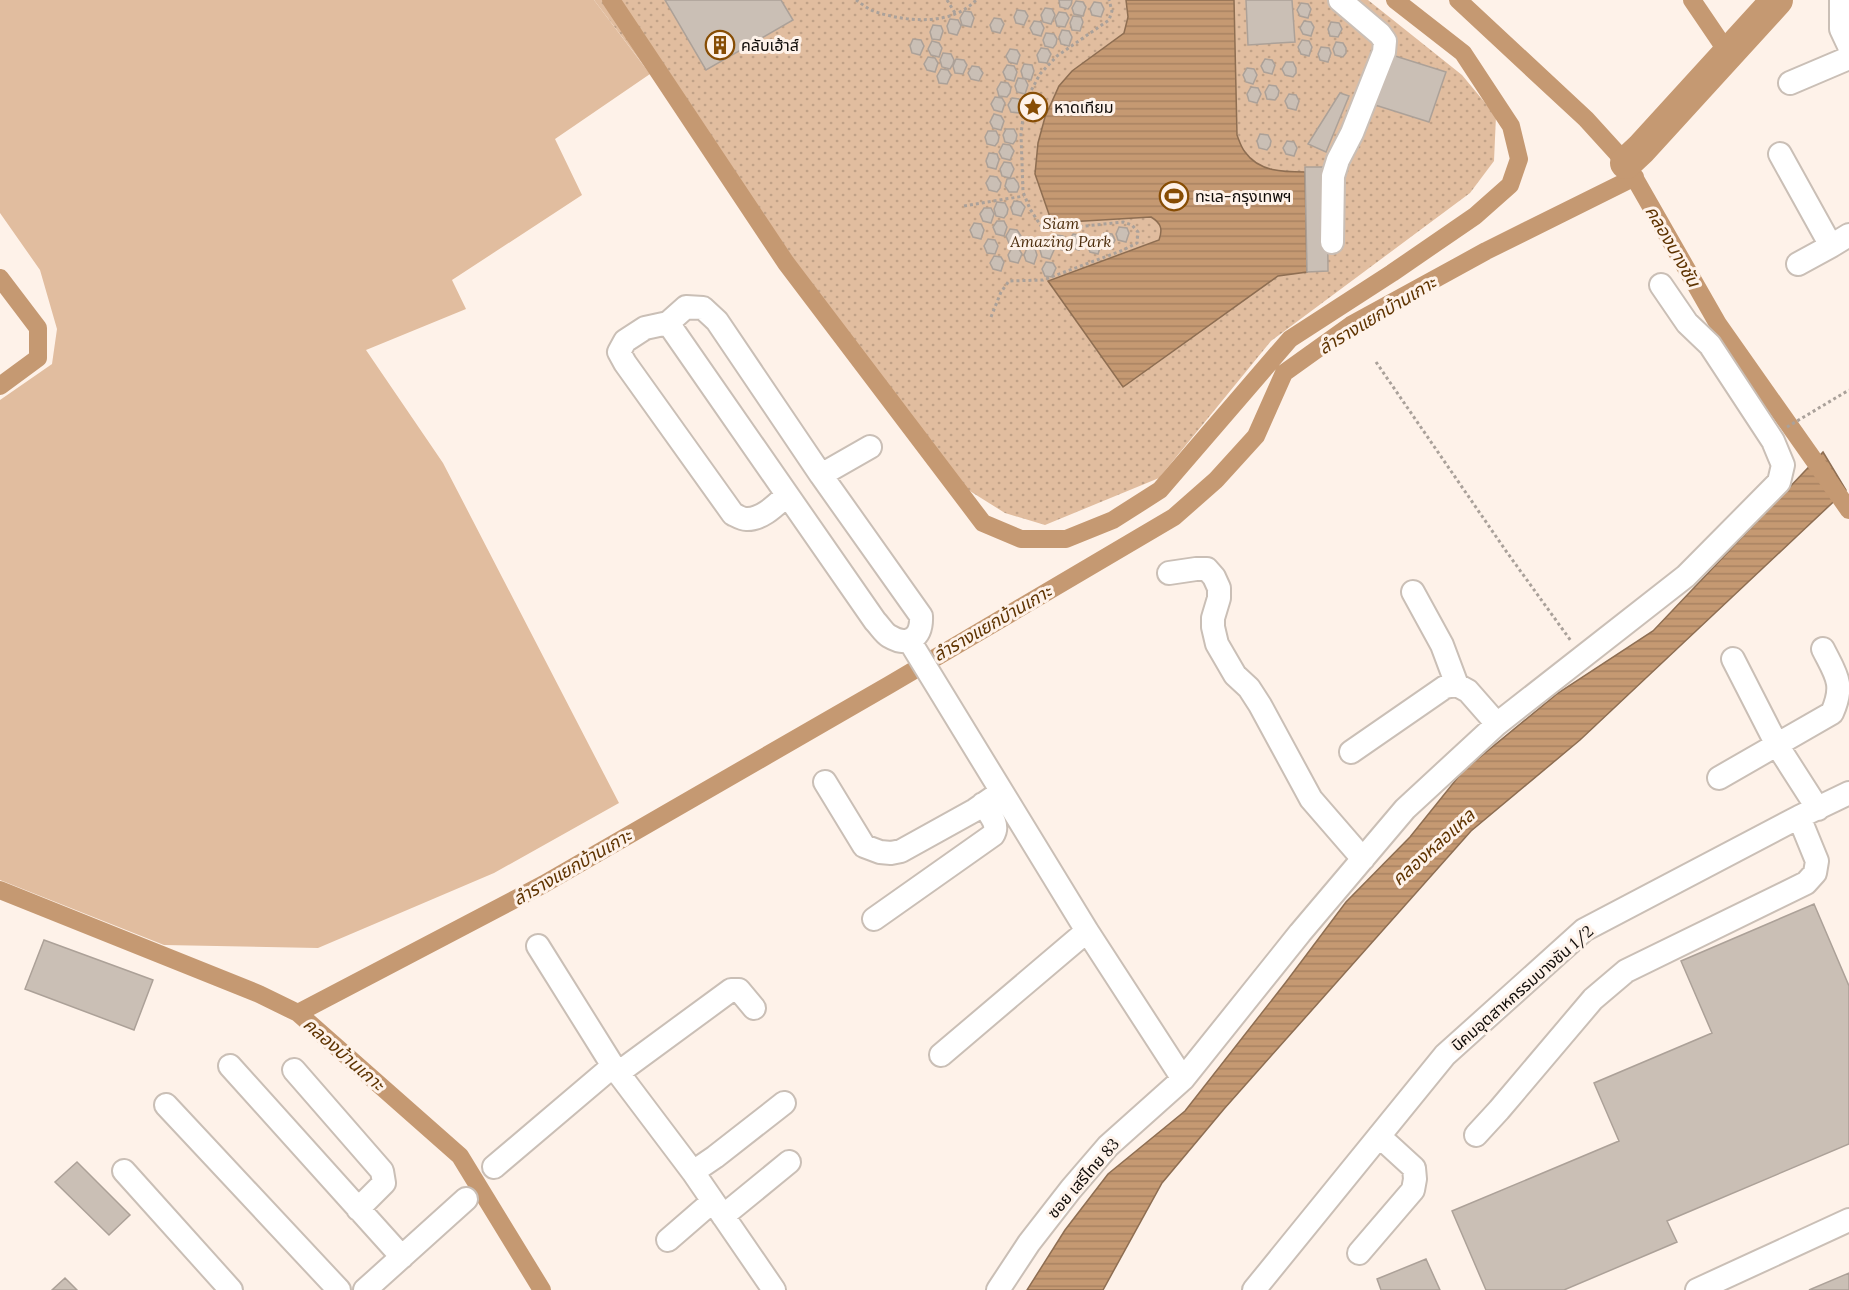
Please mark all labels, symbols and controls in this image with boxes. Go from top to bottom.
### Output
building icon: คลับเฮ้าส์ [704,29,736,61]
place label: คลับเฮ้าส์ [741,35,799,55]
place icon: หาดเทียม [1017,91,1049,123]
place label: หาดเทียม [1054,97,1114,117]
sports icon: ทะเล-กรุงเทพฯ [1158,180,1190,212]
place label: ทะเล-กรุงเทพฯ [1195,186,1292,206]
water label: คลองบางชัน [1641,201,1706,292]
park label: Siam Amazing Park [1009,213,1112,251]
water label: ลำรางแยกบ้านเกาะ [1314,270,1442,359]
water label: ลำรางแยกบ้านเกาะ [929,579,1057,666]
water label: คลองหลอแหล [1387,803,1480,890]
water label: ลำรางแยกบ้านเกาะ [509,823,637,910]
street label: นิคมอุตสาหกรรมบางชัน 1/2 [1447,921,1598,1056]
water label: คลองบ้านเกาะ [299,1013,391,1097]
street label: ซอย เสรีไทย 83 [1043,1134,1123,1222]

